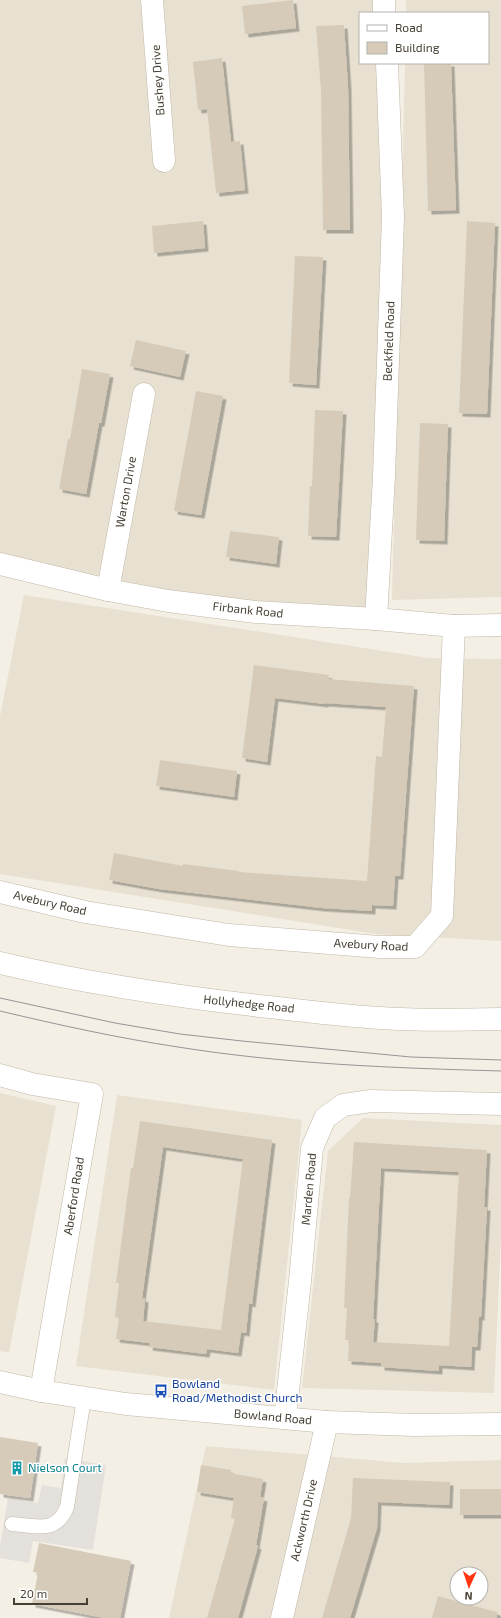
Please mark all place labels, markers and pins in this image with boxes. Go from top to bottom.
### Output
place label: Bowland Road/Methodist Church [172,1376,303,1404]
bus stop icon: Bowland Road/Methodist Church [153,1383,169,1399]
building icon: Nielson Court [9,1460,25,1476]
place label: Nielson Court [28,1460,102,1474]

